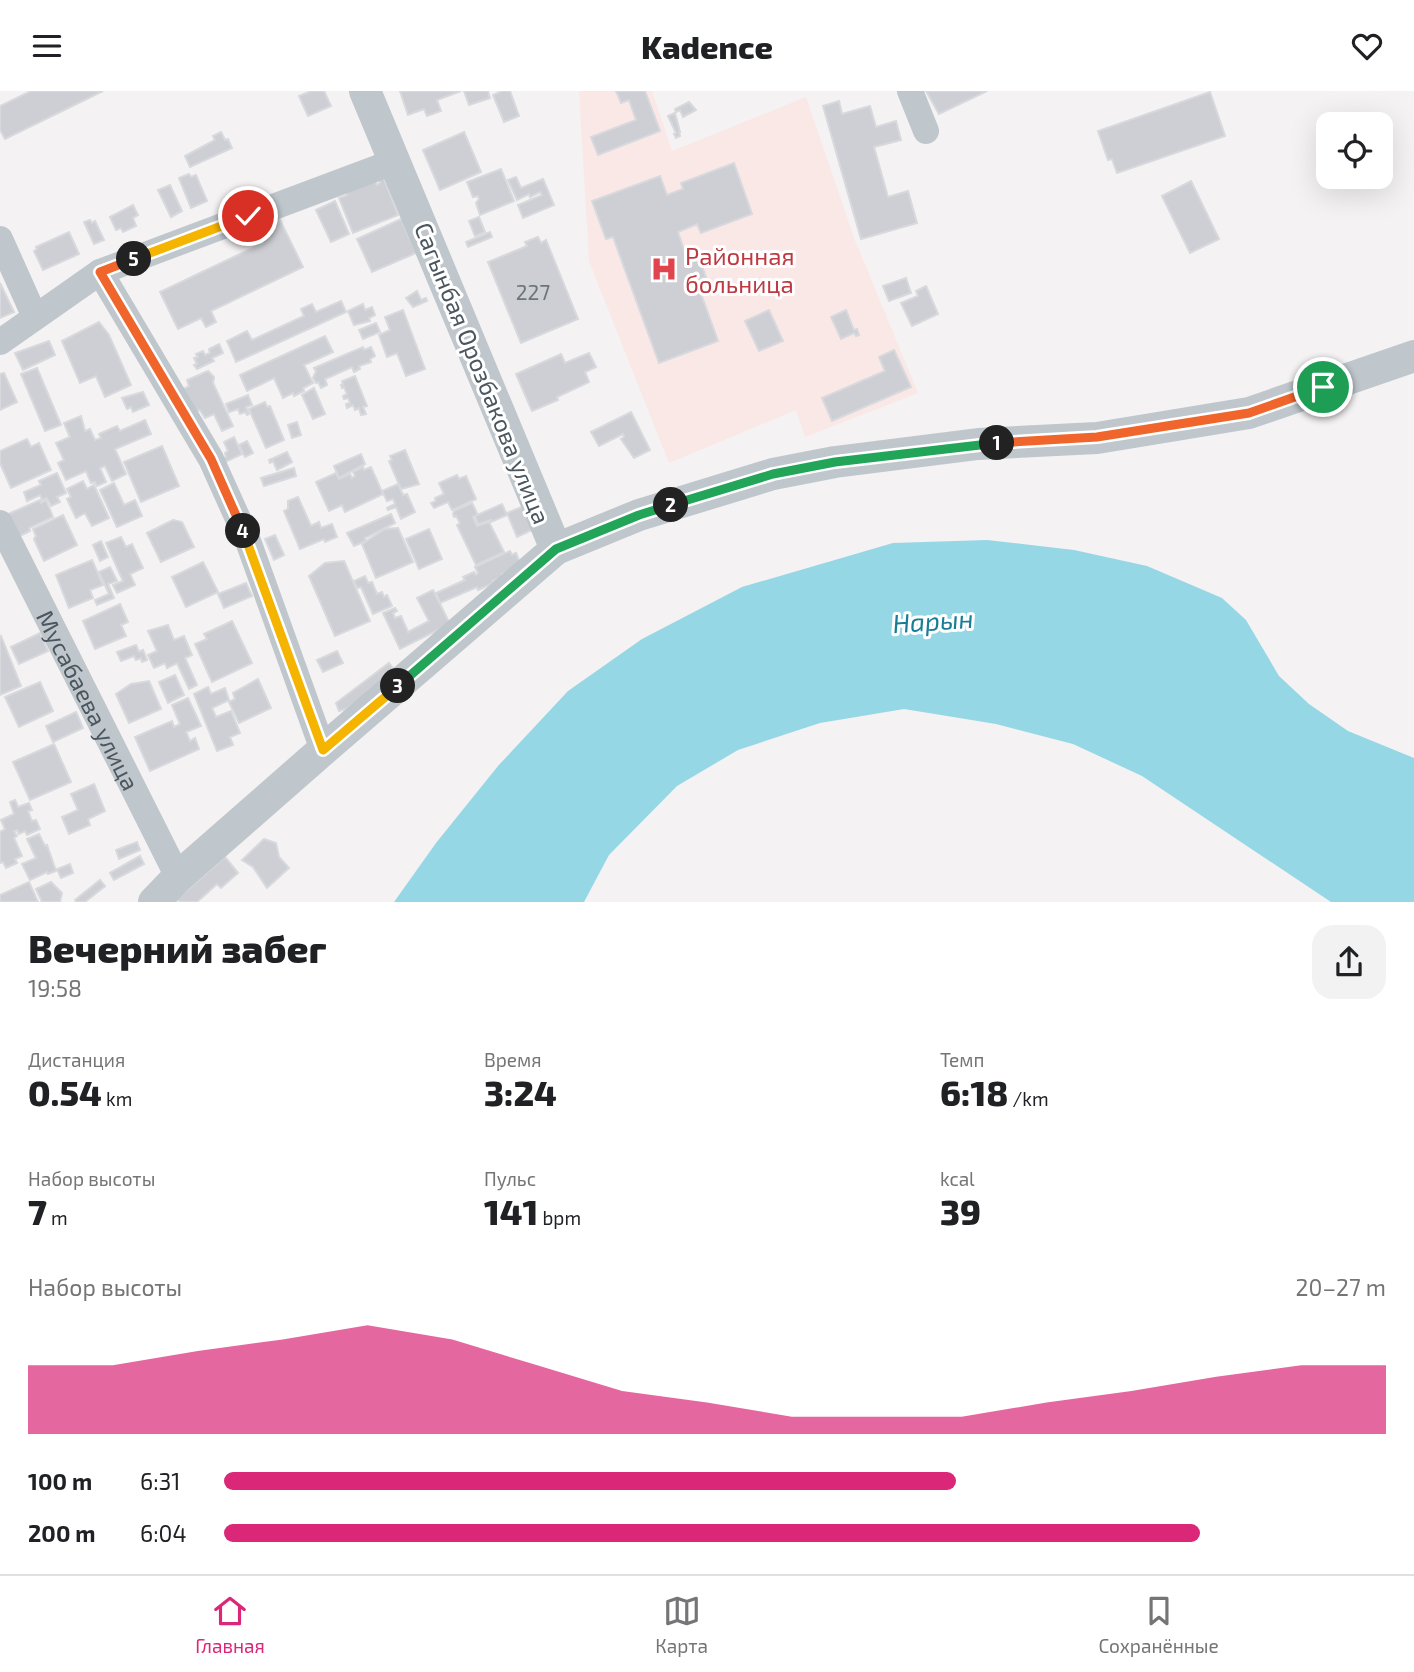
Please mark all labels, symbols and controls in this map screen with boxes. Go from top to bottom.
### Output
icon: menu [28,27,66,65]
text: Kadence [641,27,773,65]
icon: heart [1348,27,1386,65]
map controls [1316,112,1393,189]
button: locate [1316,112,1393,189]
pin [218,186,278,246]
icon: check [229,197,267,235]
street label: Сагынбая Орозбакова улица [408,218,557,528]
pin: 5 [116,241,152,277]
place label: Районная больница [685,241,794,298]
text: 5 [128,247,139,270]
hospital icon: Районная больница [649,254,679,284]
house number: 227 [516,279,550,304]
pin [1293,357,1353,417]
icon: arrive [1304,368,1342,406]
pin: 1 [979,425,1014,461]
text: 1 [992,431,1001,454]
pin: 2 [654,487,688,523]
text: 2 [665,493,676,516]
pin: 4 [226,513,260,549]
text: 4 [236,519,249,542]
water label: Нарын [892,602,974,638]
street label: Мусабаева улица [32,605,146,795]
pin: 3 [380,669,416,703]
text: 3 [392,674,403,697]
text: Вечерний забег [28,925,327,971]
button: share [1312,925,1386,999]
text: 19:58 [28,974,82,1002]
text: Дистанция [28,1048,125,1071]
text: Время [484,1048,542,1071]
text: Темп [940,1048,984,1071]
text: 0.54 [28,1071,102,1113]
text: 3:24 [484,1071,557,1113]
text: 6:18 [940,1071,1008,1113]
text: km [102,1087,132,1110]
text: /km [1008,1087,1049,1110]
text: Набор высоты [28,1167,155,1190]
text: Пульс [484,1167,536,1190]
text: kcal [940,1167,975,1190]
text: 7 [28,1190,47,1232]
text: 141 [484,1190,538,1232]
text: 39 [940,1190,981,1232]
text: m [47,1206,68,1229]
text: bpm [538,1206,581,1229]
text: Набор высоты [28,1273,182,1301]
text: 20–27 m [1296,1273,1386,1301]
text: 100 m [28,1467,92,1495]
text: 6:31 [140,1467,181,1495]
text: 200 m [28,1519,96,1547]
text: 6:04 [140,1519,187,1547]
tab: Главная [195,1592,265,1657]
tab: Карта [655,1592,708,1657]
tab: Сохранённые [1098,1592,1219,1657]

